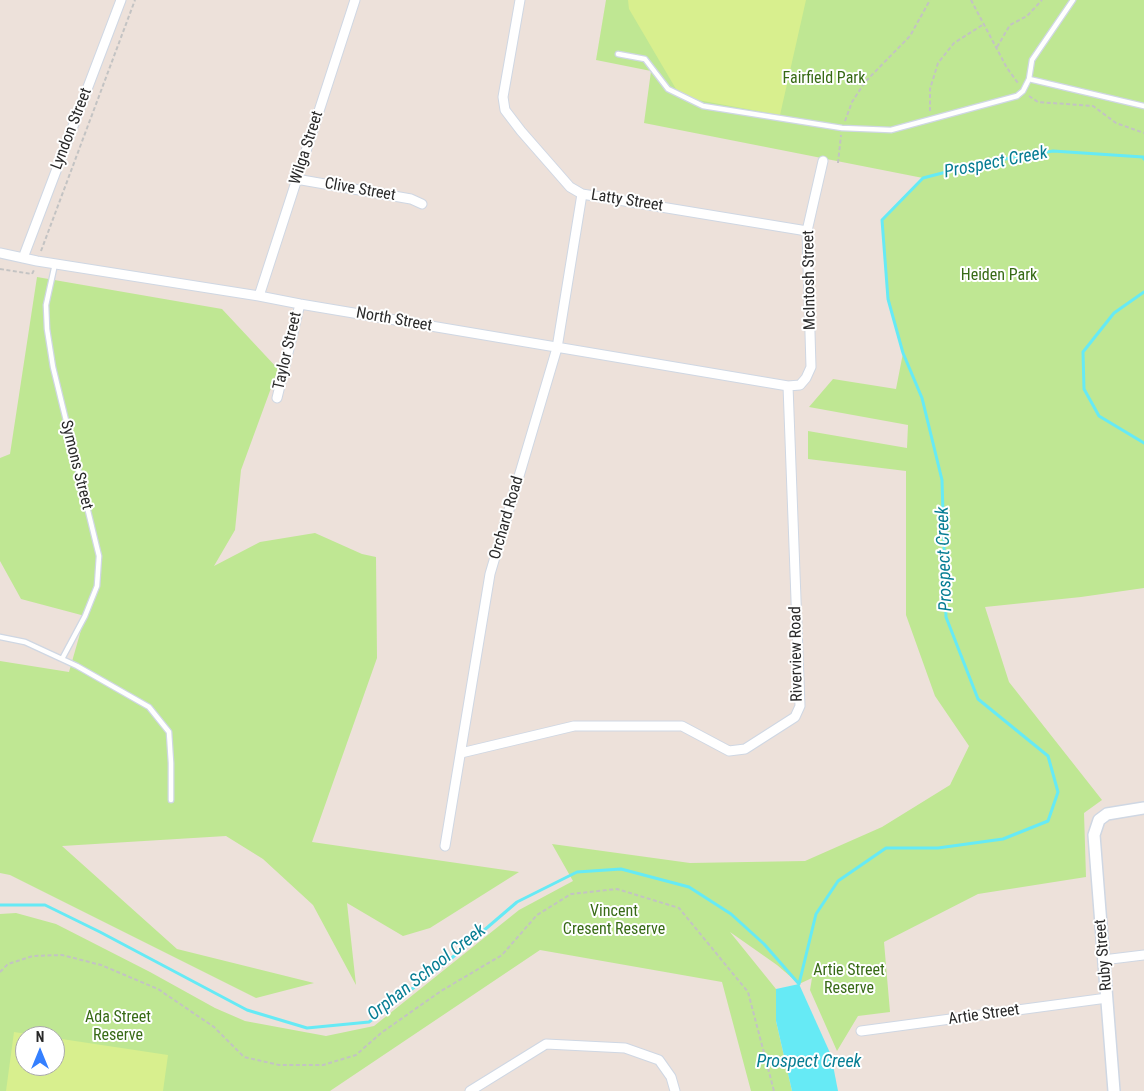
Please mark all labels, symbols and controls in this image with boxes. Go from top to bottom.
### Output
park label: Fairfield Park [783,69,865,89]
street label: Lyndon Street [48,85,96,173]
street label: Wilga Street [286,109,328,187]
water label: Prospect Creek [942,142,1050,184]
street label: Clive Street [323,174,397,206]
street label: Latty Street [590,186,664,216]
street label: McIntosh Street [800,230,820,330]
park label: Heiden Park [961,266,1037,286]
street label: North Street [354,304,434,336]
street label: Taylor Street [270,310,306,392]
street label: Symons Street [56,418,96,512]
street label: Orchard Road [486,474,528,562]
water label: Prospect Creek [932,506,958,612]
street label: Riverview Road [787,606,807,702]
park label: Vincent Cresent Reserve [563,902,665,940]
street label: Ruby Street [1091,918,1117,992]
water label: Orphan School Creek [364,920,490,1026]
park label: Artie Street Reserve [813,961,885,999]
street label: Artie Street [947,1001,1021,1029]
park label: Ada Street Reserve [85,1008,151,1046]
north arrow [15,1026,65,1076]
text: N [36,1029,44,1045]
water label: Prospect Creek [757,1051,861,1073]

